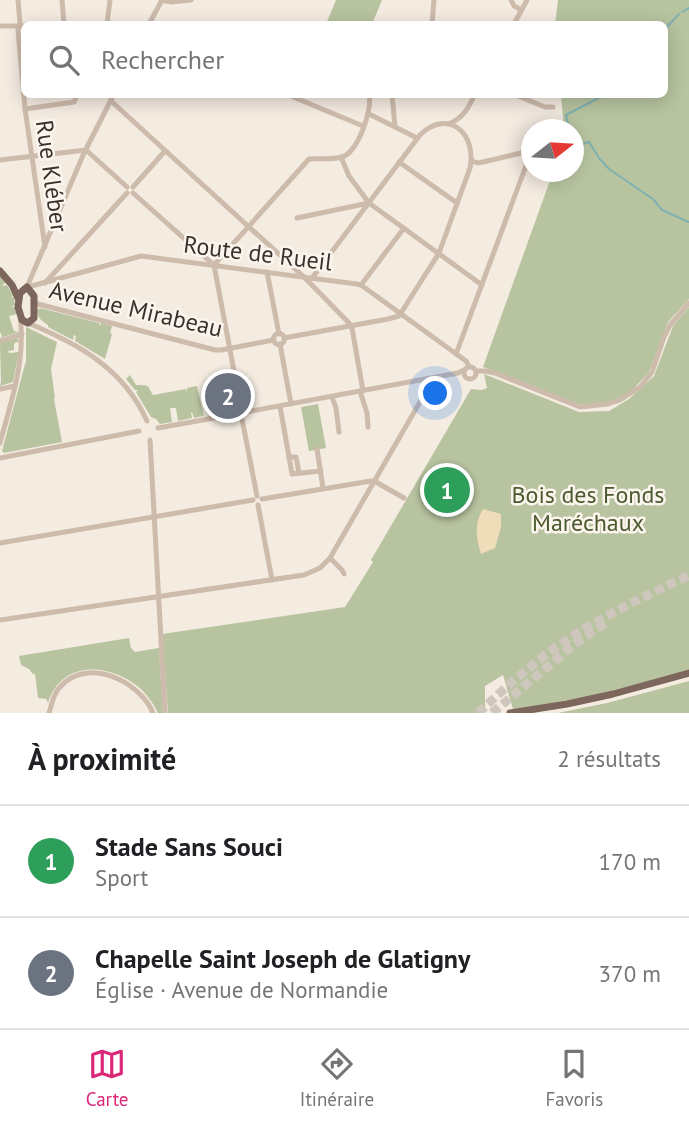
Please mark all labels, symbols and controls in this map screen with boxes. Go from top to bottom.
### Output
search box [21,21,668,98]
icon: search [45,41,83,79]
text: Rechercher [101,43,224,76]
street label: Rue Kléber [29,118,75,234]
north arrow [521,119,584,182]
street label: Route de Rueil [182,229,334,277]
street label: Avenue Mirabeau [46,274,226,344]
pin: 2 [205,370,251,422]
your location [418,376,452,410]
pin: 1 [424,464,470,516]
park label: Bois des Fonds Maréchaux [512,479,664,538]
text: À proximité [28,739,176,778]
text: 2 résultats [557,744,661,773]
text: Stade Sans Souci [95,830,283,863]
text: 1 [44,847,58,876]
text: 170 m [599,847,661,876]
text: Sport [95,863,148,892]
text: Chapelle Saint Joseph de Glatigny [95,942,470,975]
text: 2 [44,959,58,988]
text: 370 m [599,959,661,988]
text: Église · Avenue de Normandie [95,975,388,1004]
tab: Carte [86,1045,129,1111]
tab: Itinéraire [300,1045,374,1111]
tab: Favoris [545,1045,603,1111]

